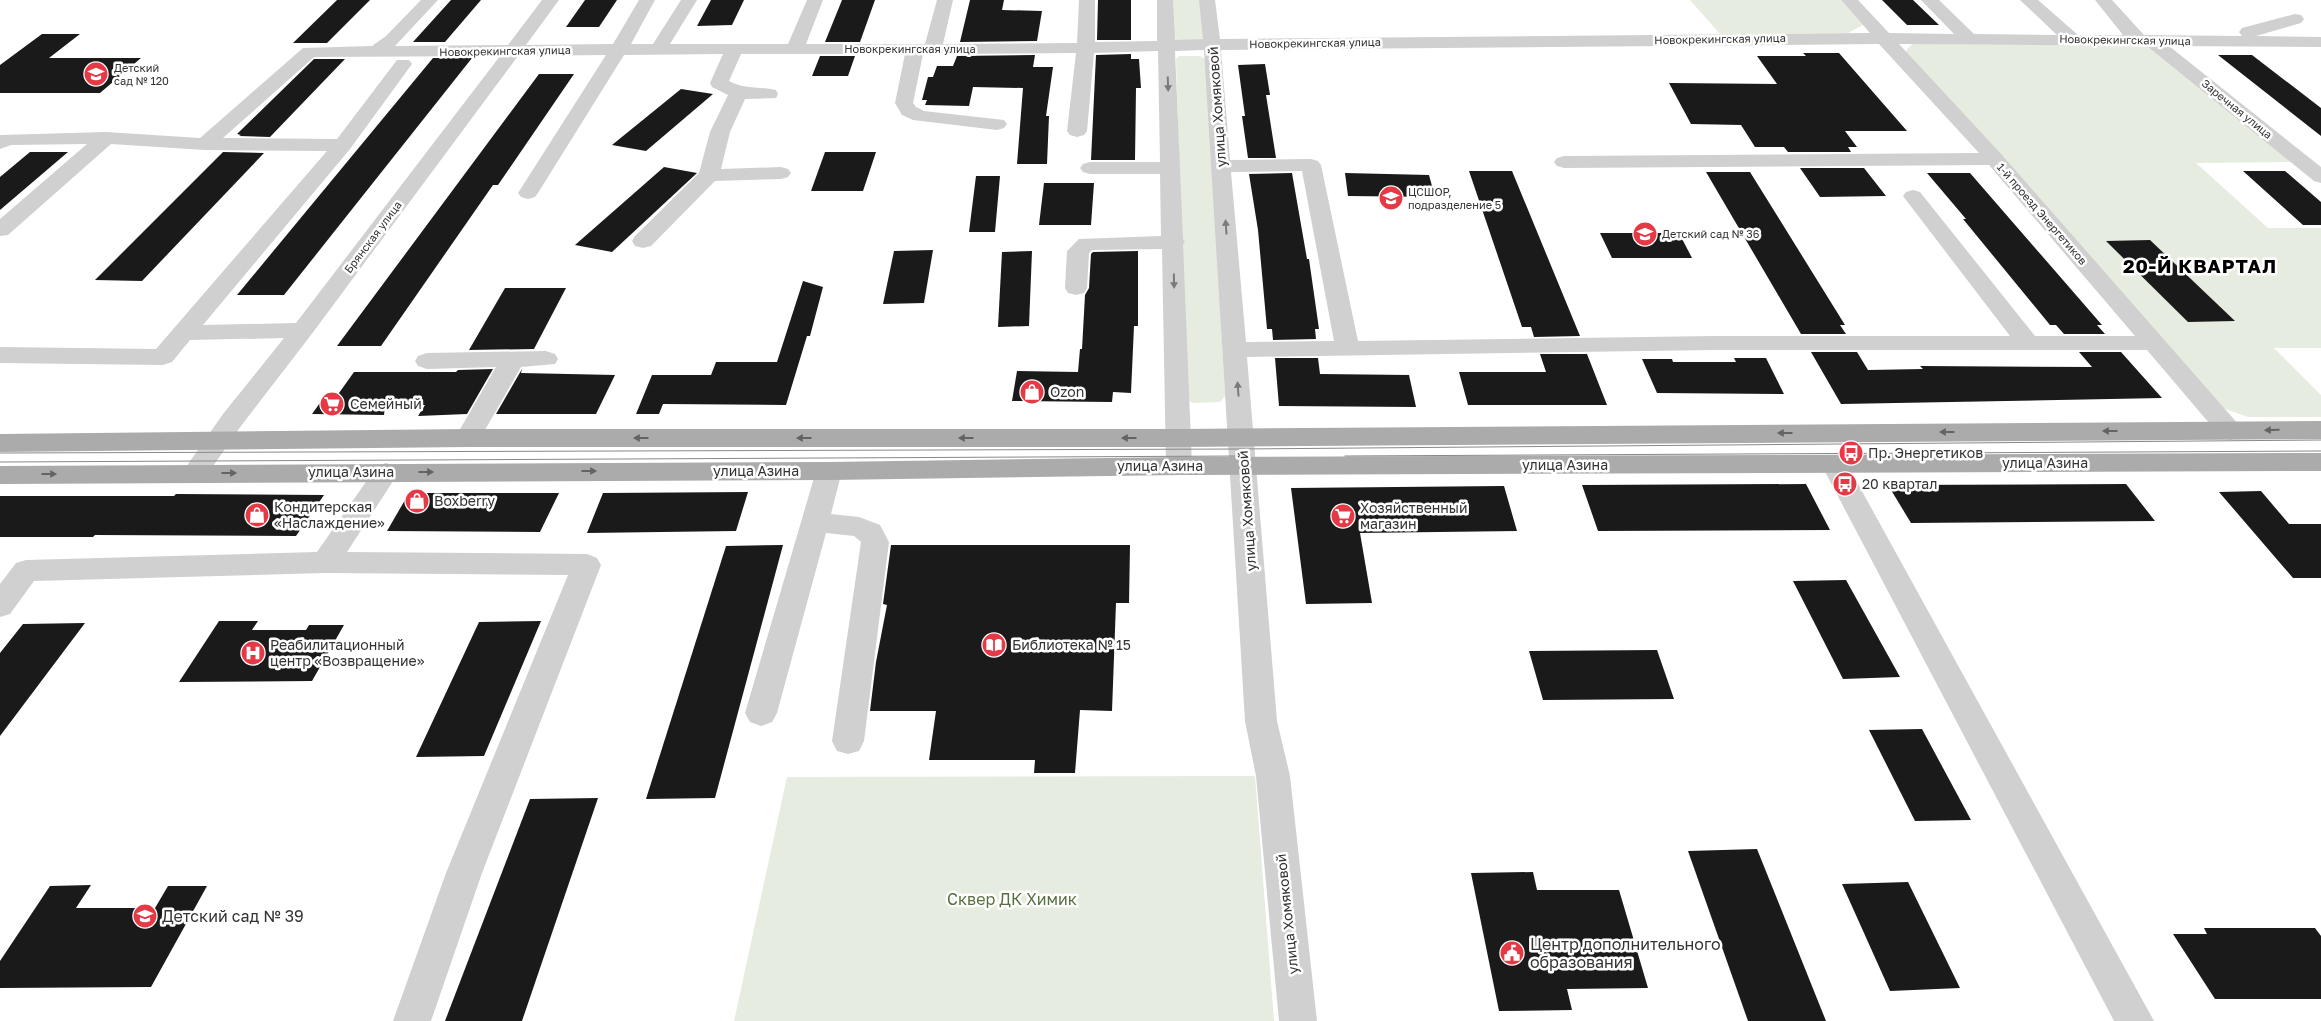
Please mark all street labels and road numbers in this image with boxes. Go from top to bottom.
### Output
street label: Новокрекингская улица [1654,31,1786,46]
street label: Новокрекингская улица [2059,32,2191,47]
street label: Новокрекингская улица [1249,35,1381,50]
street label: Новокрекингская улица [844,42,976,55]
street label: Новокрекингская улица [439,43,571,58]
street label: улица Хомяковой [1204,46,1229,168]
street label: Заречная улица [2200,76,2275,141]
street label: 1-й проезд Энергетиков [1995,160,2090,267]
street label: Брянская улица [341,198,404,275]
street label: улица Хомяковой [1234,450,1259,572]
street label: улица Азина [2002,454,2088,471]
street label: улица Азина [1522,456,1608,473]
street label: улица Азина [1117,457,1203,474]
street label: улица Азина [713,462,799,479]
street label: улица Азина [308,463,394,480]
street label: улица Хомяковой [1272,853,1301,975]

